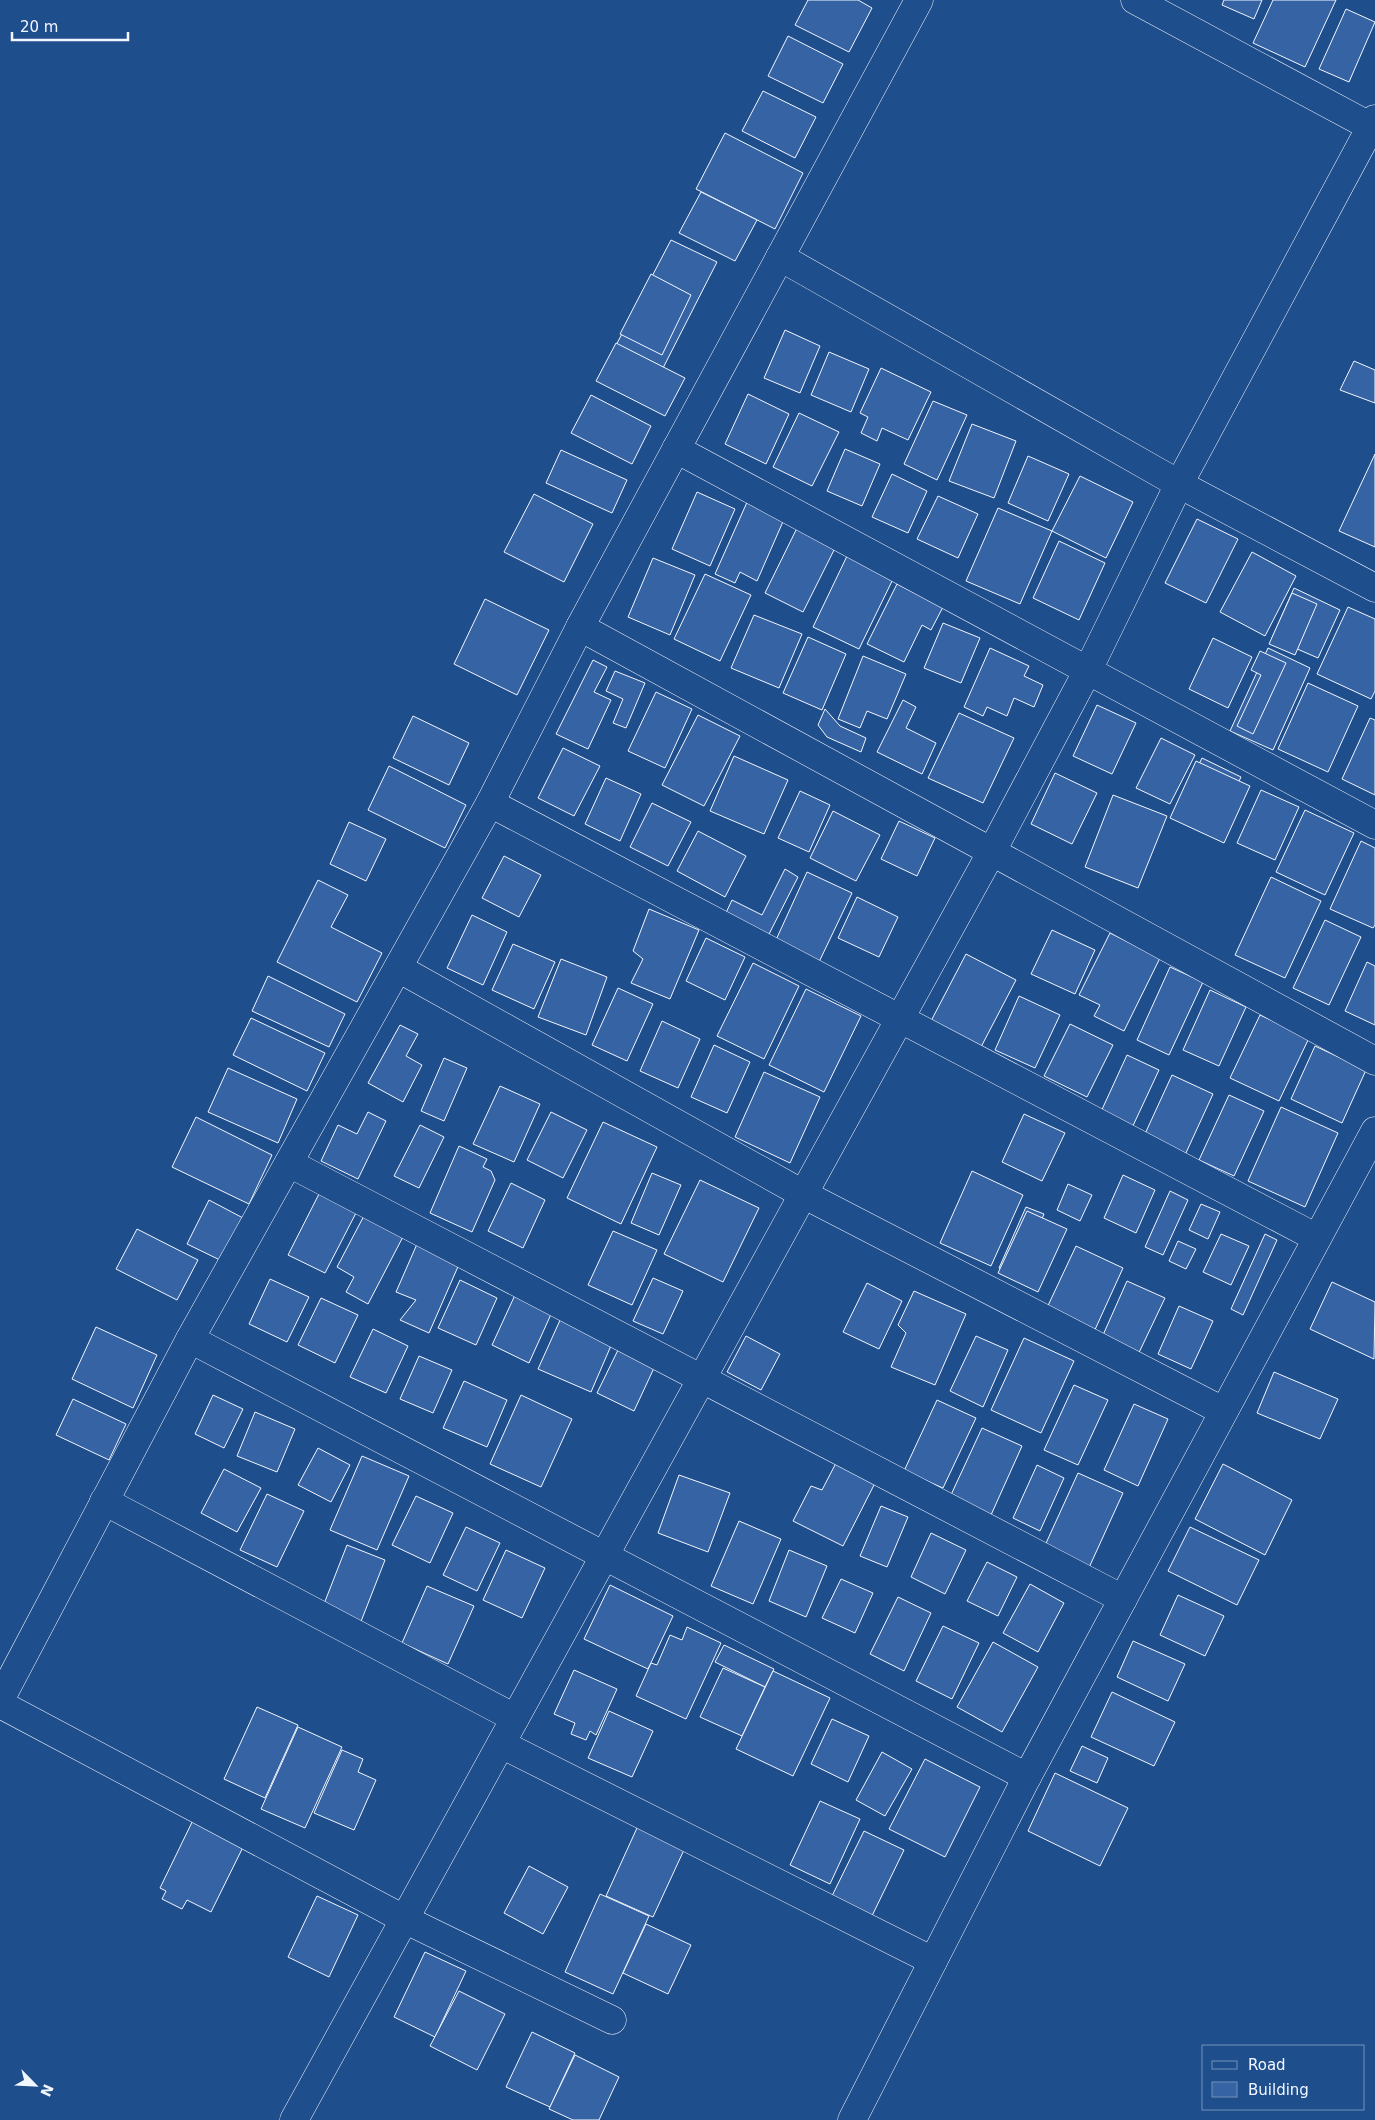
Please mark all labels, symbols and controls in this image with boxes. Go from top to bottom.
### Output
scale bar [12,10,129,42]
text: 20 m [20,18,58,36]
legend [1202,2045,1365,2110]
text: Road [1248,2056,1286,2074]
north arrow [10,2060,60,2110]
text: Building [1248,2081,1309,2099]
text: N [37,2082,57,2099]

